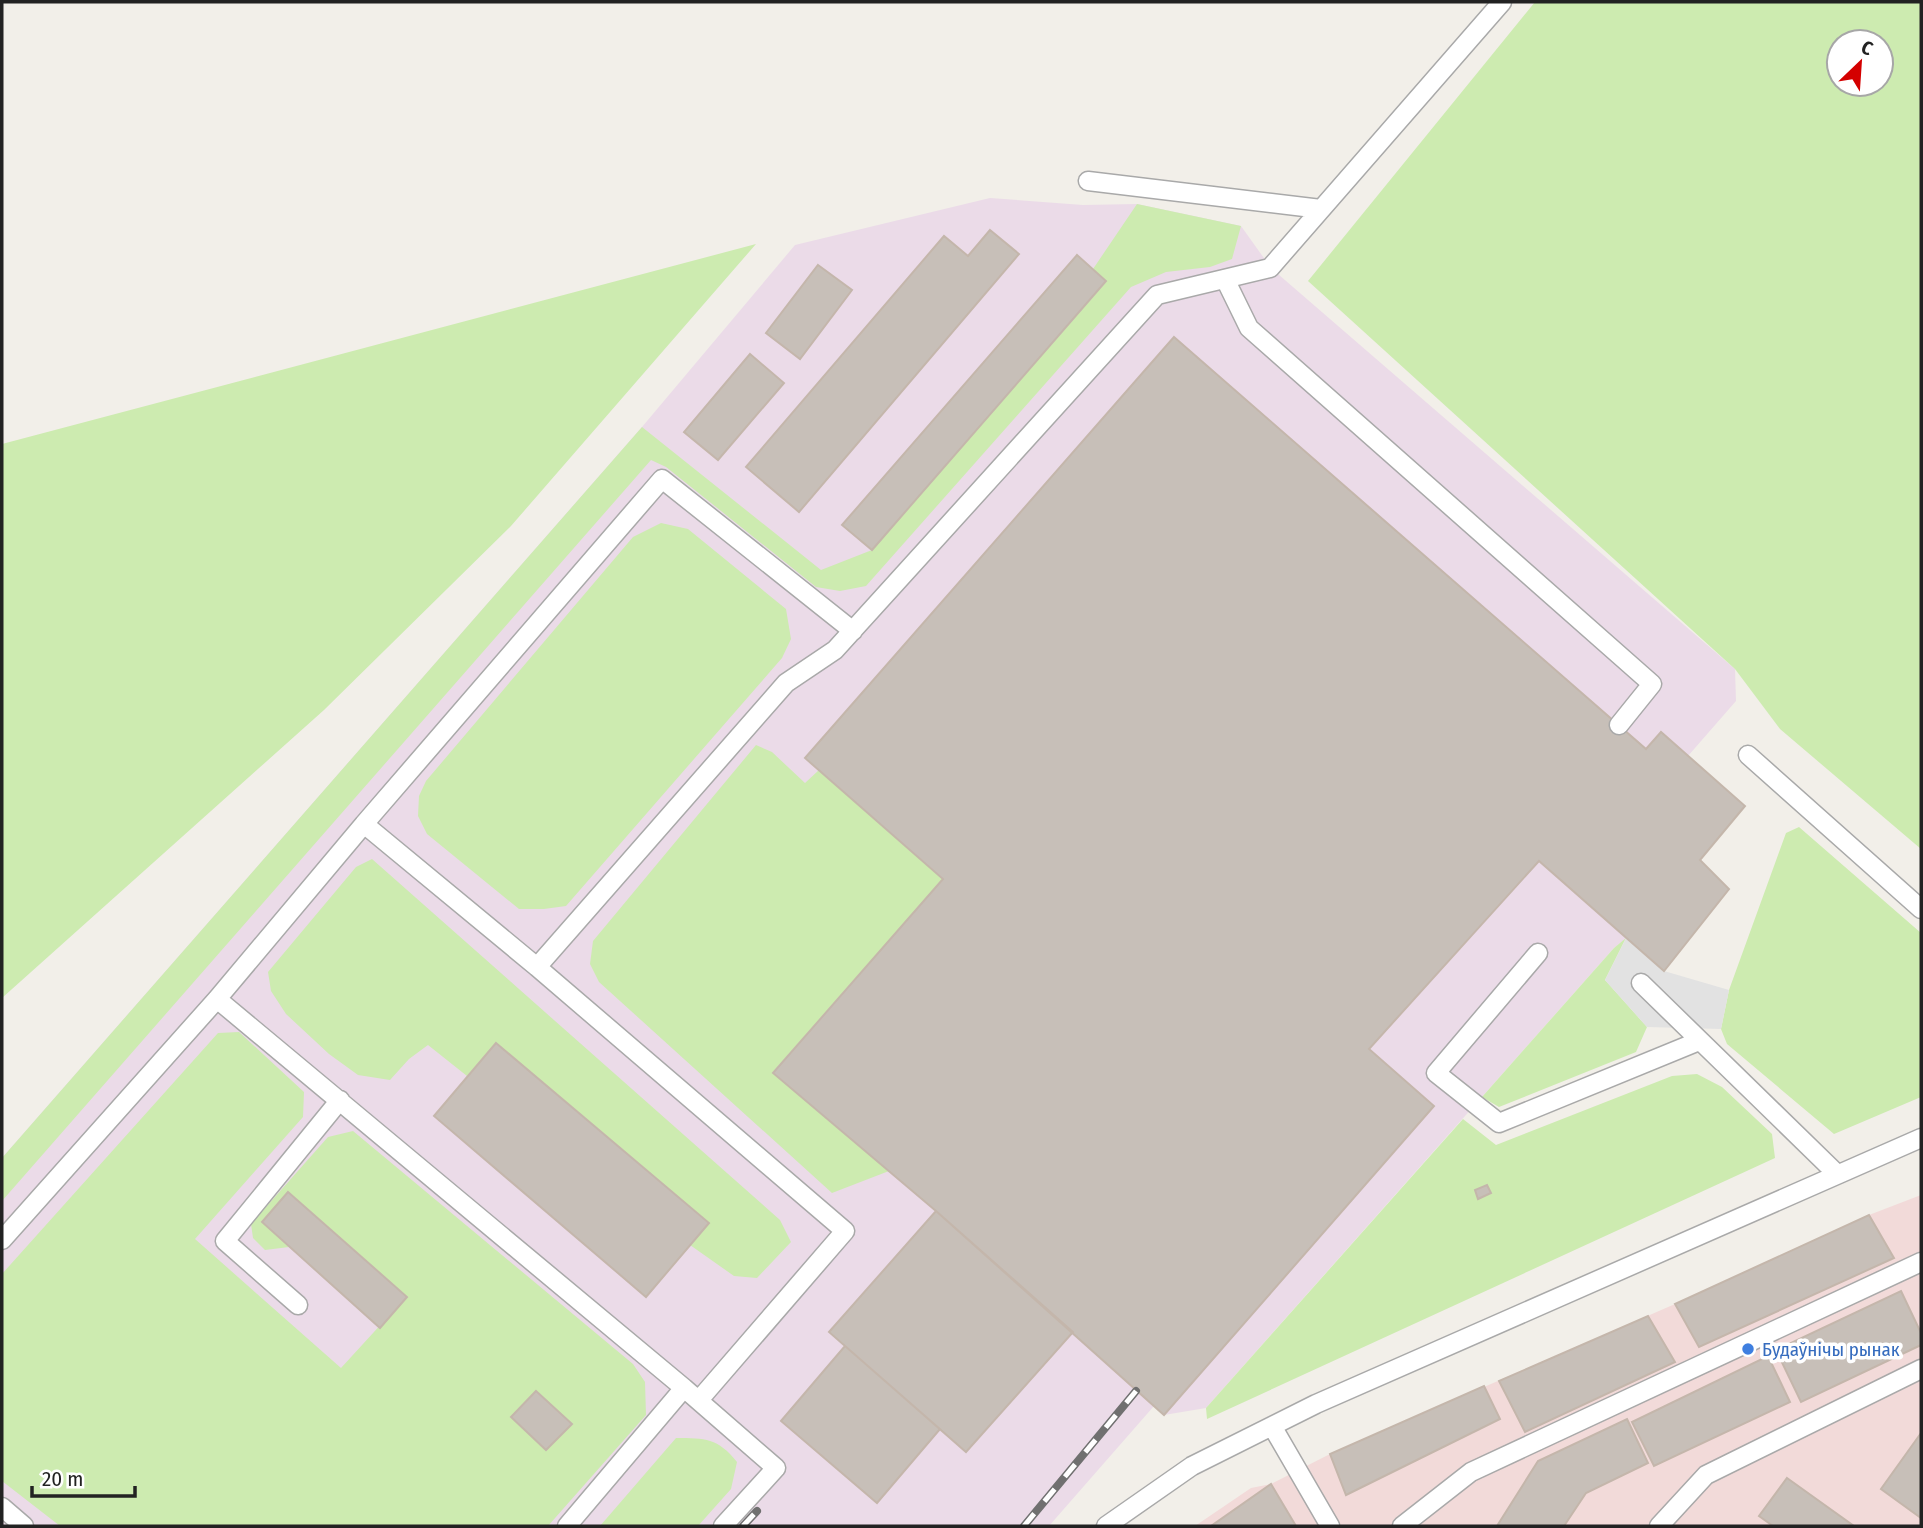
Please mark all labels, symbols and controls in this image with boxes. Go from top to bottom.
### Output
north arrow [1825,28,1895,98]
text: С [1858,36,1876,61]
place label: Будаўнічы рынак [1762,1338,1900,1361]
marker: Будаўнічы рынак [1740,1341,1756,1357]
scale bar [32,1454,135,1498]
text: 20 m [42,1466,83,1492]

